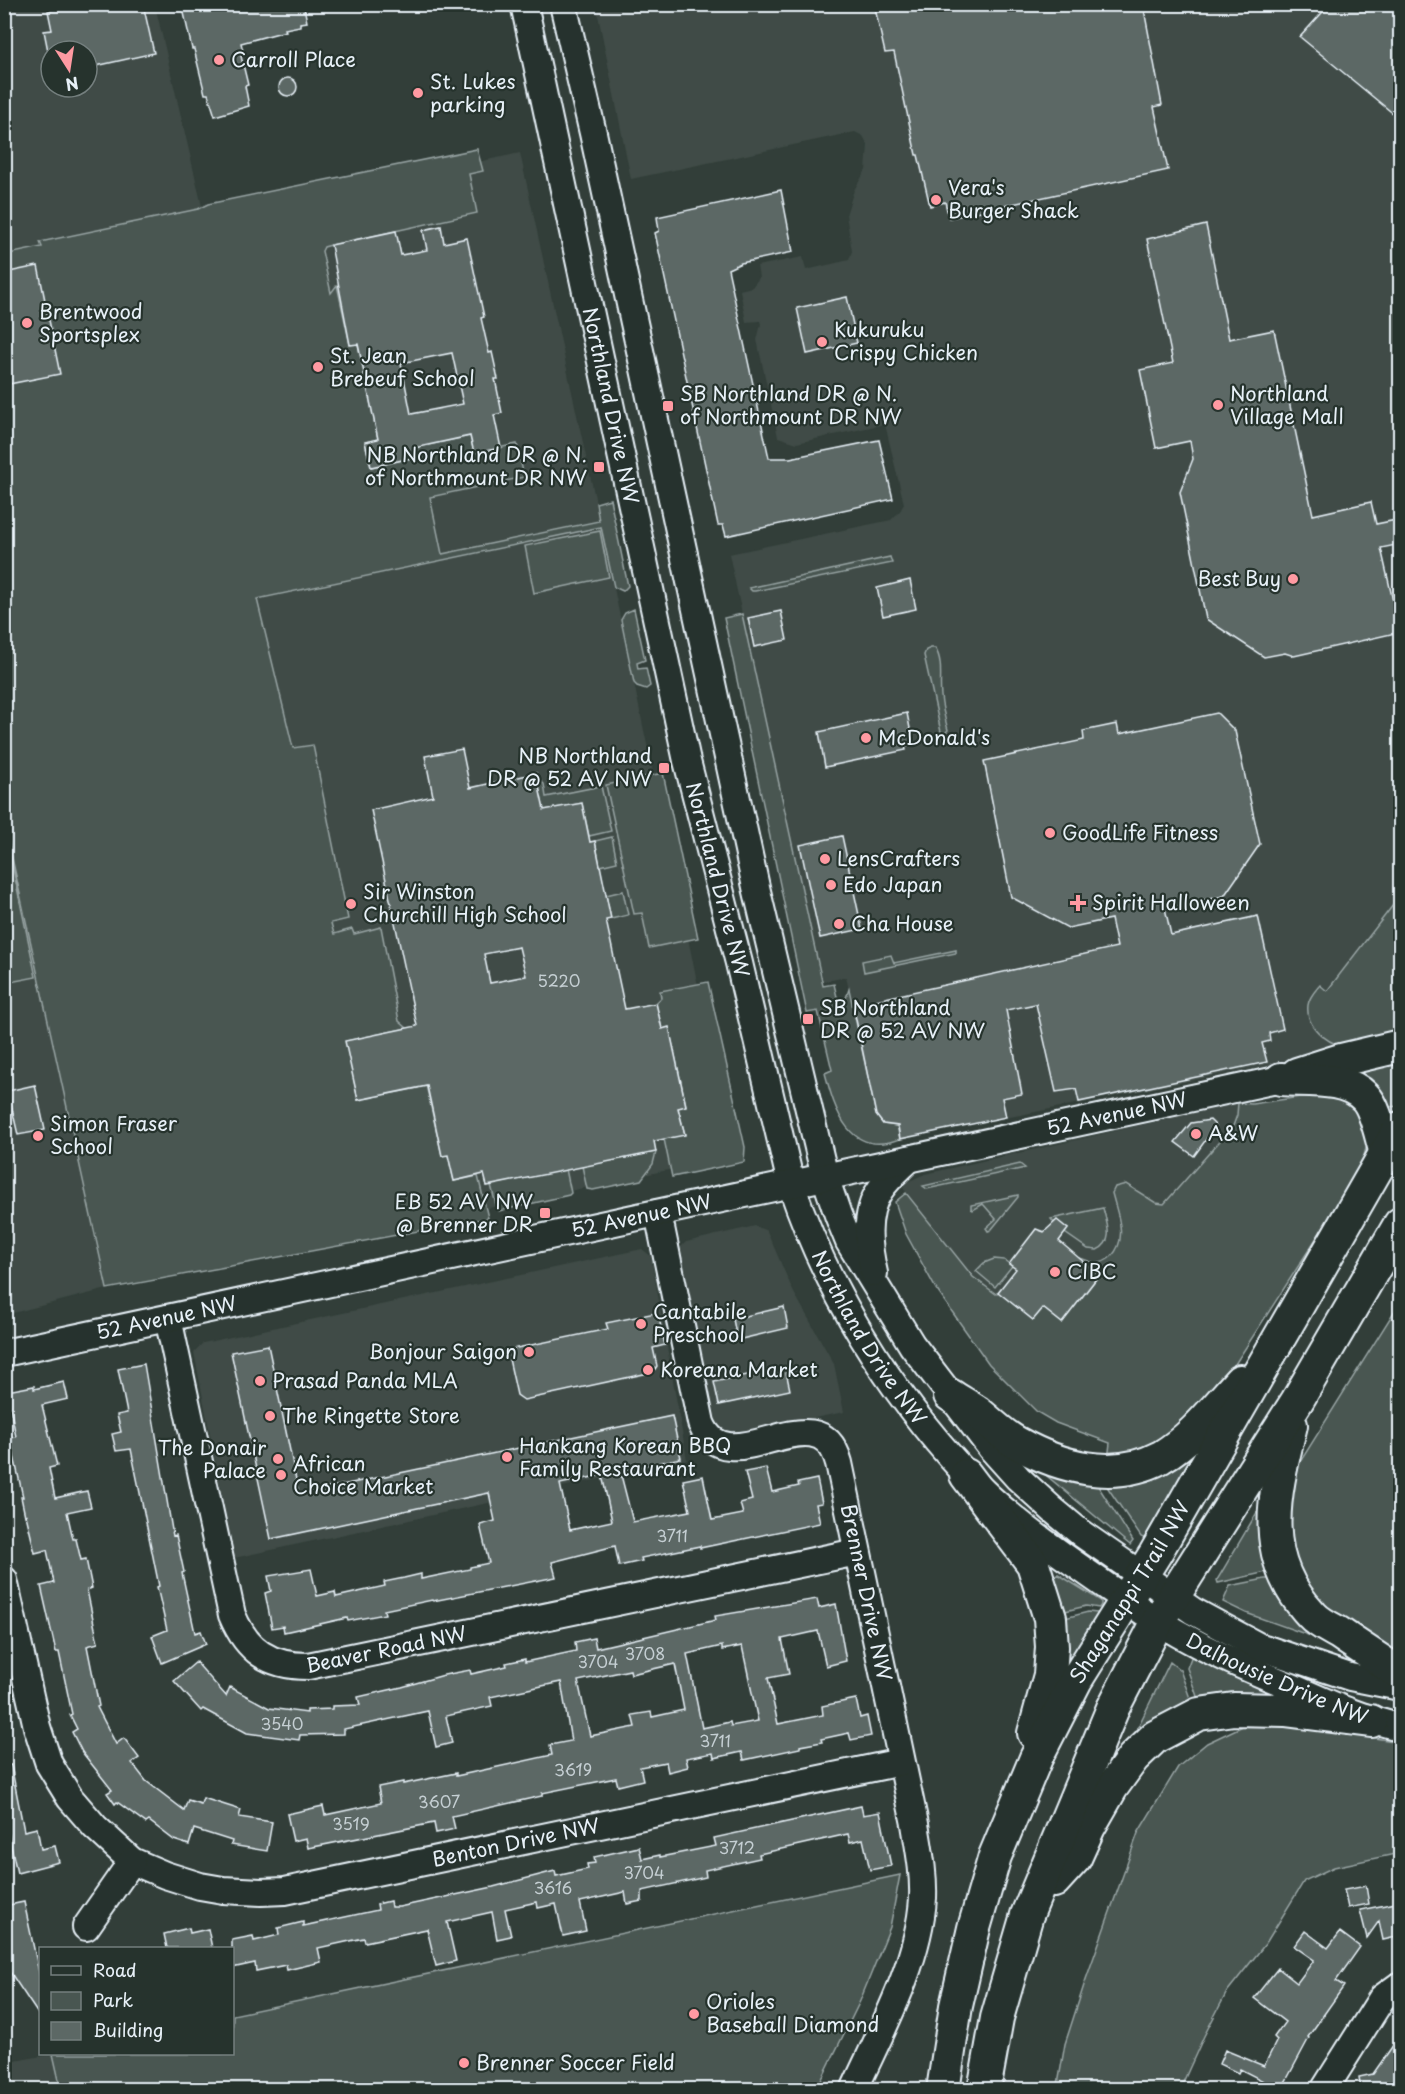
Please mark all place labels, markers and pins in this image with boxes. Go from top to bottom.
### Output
place label: Carroll Place [231,44,356,74]
marker: Carroll Place [212,53,226,67]
place label: St. Lukes parking [430,66,516,119]
marker: St. Lukes parking [411,86,425,100]
place label: Vera's Burger Shack [948,172,1079,225]
marker: Vera's Burger Shack [929,193,943,207]
place label: Brentwood Sportsplex [39,296,143,349]
place label: Kukuruku Crispy Chicken [834,314,978,367]
marker: Brentwood Sportsplex [20,316,34,330]
marker: Kukuruku Crispy Chicken [815,335,829,349]
place label: St. Jean Brebeuf School [330,340,475,393]
marker: St. Jean Brebeuf School [311,360,325,374]
place label: SB Northland DR @ N. of Northmount DR NW [680,378,902,431]
place label: Northland Village Mall [1230,378,1344,431]
marker: Northland Village Mall [1211,398,1225,412]
marker: SB Northland DR @ N. of Northmount DR NW [661,399,675,413]
place label: NB Northland DR @ N. of Northmount DR NW [365,439,587,492]
marker: NB Northland DR @ N. of Northmount DR NW [592,460,606,474]
place label: Best Buy [1198,563,1281,593]
marker: Best Buy [1286,572,1300,586]
place label: McDonald's [878,722,990,752]
marker: McDonald's [859,731,873,745]
place label: NB Northland DR @ 52 AV NW [487,740,652,793]
marker: NB Northland DR @ 52 AV NW [657,761,671,775]
place label: GoodLife Fitness [1062,817,1218,847]
marker: GoodLife Fitness [1043,826,1057,840]
place label: LensCrafters [837,843,960,873]
marker: LensCrafters [818,852,832,866]
place label: Edo Japan [843,869,943,899]
place label: Sir Winston Churchill High School [363,876,567,929]
marker: Edo Japan [824,878,838,892]
place label: Spirit Halloween [1092,887,1250,917]
marker: Spirit Halloween [1069,894,1087,912]
marker: Sir Winston Churchill High School [344,897,358,911]
place label: Cha House [851,908,954,938]
marker: Cha House [832,917,846,931]
place label: SB Northland DR @ 52 AV NW [820,992,986,1045]
marker: SB Northland DR @ 52 AV NW [801,1012,815,1026]
place label: Simon Fraser School [50,1108,178,1161]
place label: A&W [1208,1118,1259,1148]
marker: A&W [1189,1127,1203,1141]
marker: Simon Fraser School [31,1129,45,1143]
place label: EB 52 AV NW @ Brenner DR [395,1186,533,1239]
marker: EB 52 AV NW @ Brenner DR [538,1206,552,1220]
place label: CIBC [1067,1256,1117,1286]
marker: CIBC [1048,1265,1062,1279]
place label: Cantabile Preschool [653,1296,747,1349]
marker: Cantabile Preschool [634,1317,648,1331]
place label: Bonjour Saigon [369,1336,517,1366]
marker: Bonjour Saigon [522,1345,536,1359]
place label: Koreana Market [660,1354,818,1384]
marker: Koreana Market [641,1363,655,1377]
place label: Prasad Panda MLA [272,1365,458,1395]
marker: Prasad Panda MLA [253,1374,267,1388]
place label: The Ringette Store [282,1400,460,1430]
marker: The Ringette Store [263,1409,277,1423]
place label: Hankang Korean BBQ Family Restaurant [519,1430,731,1483]
place label: The Donair Palace [158,1432,267,1485]
place label: African Choice Market [293,1448,433,1501]
marker: Hankang Korean BBQ Family Restaurant [500,1450,514,1464]
marker: The Donair Palace [271,1452,285,1466]
marker: African Choice Market [274,1468,288,1482]
place label: Orioles Baseball Diamond [706,1986,879,2039]
marker: Orioles Baseball Diamond [687,2007,701,2021]
place label: Brenner Soccer Field [476,2047,675,2077]
marker: Brenner Soccer Field [457,2056,471,2070]

